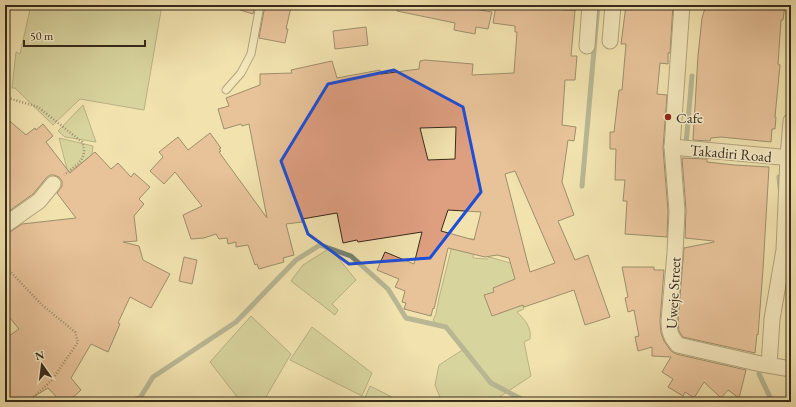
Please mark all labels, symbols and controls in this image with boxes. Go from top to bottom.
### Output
scale bar [24,22,145,48]
text: 50 m [30,28,54,44]
place label: Cafe [676,108,703,127]
marker: Cafe [663,112,673,122]
street label: Takadiri Road [689,140,773,166]
street label: Uweje Street [662,256,684,329]
north arrow [22,345,62,385]
text: N [34,347,46,363]

